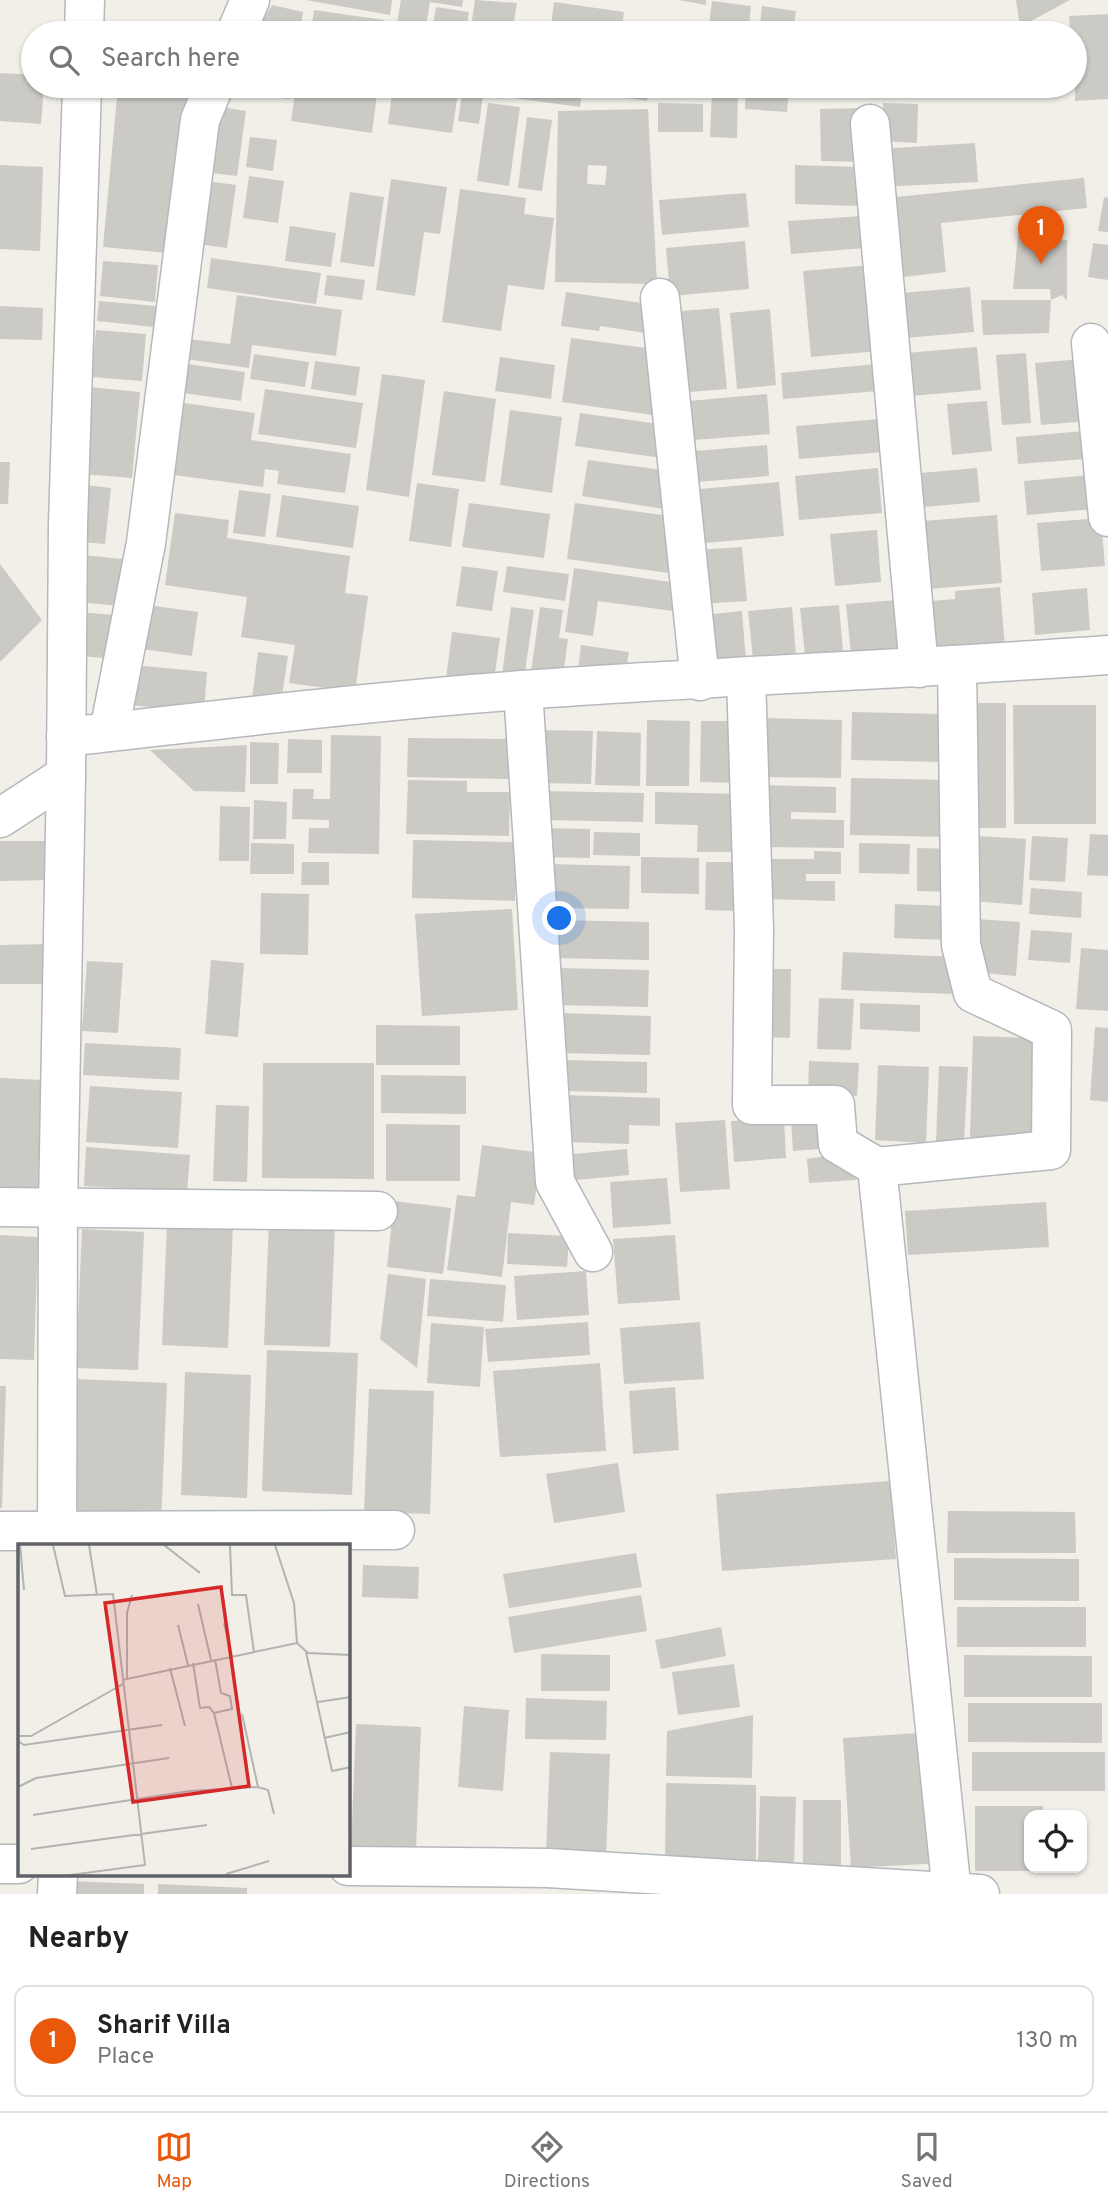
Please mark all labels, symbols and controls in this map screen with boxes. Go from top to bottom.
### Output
search box [21,21,1087,98]
icon: search [45,41,83,79]
text: Search here [101,43,240,76]
pin: 1 [1018,206,1064,264]
your location [542,901,576,935]
inset map [18,1544,350,1876]
map controls [1024,1810,1087,1873]
button: locate [1024,1810,1087,1873]
text: Nearby [28,1921,129,1958]
text: Sharif Villa [97,2010,231,2043]
text: 1 [48,2027,58,2056]
text: 130 m [1016,2027,1078,2056]
text: Place [97,2043,154,2072]
tab: Map [155,2128,193,2194]
tab: Directions [504,2128,590,2194]
tab: Saved [901,2128,953,2194]

